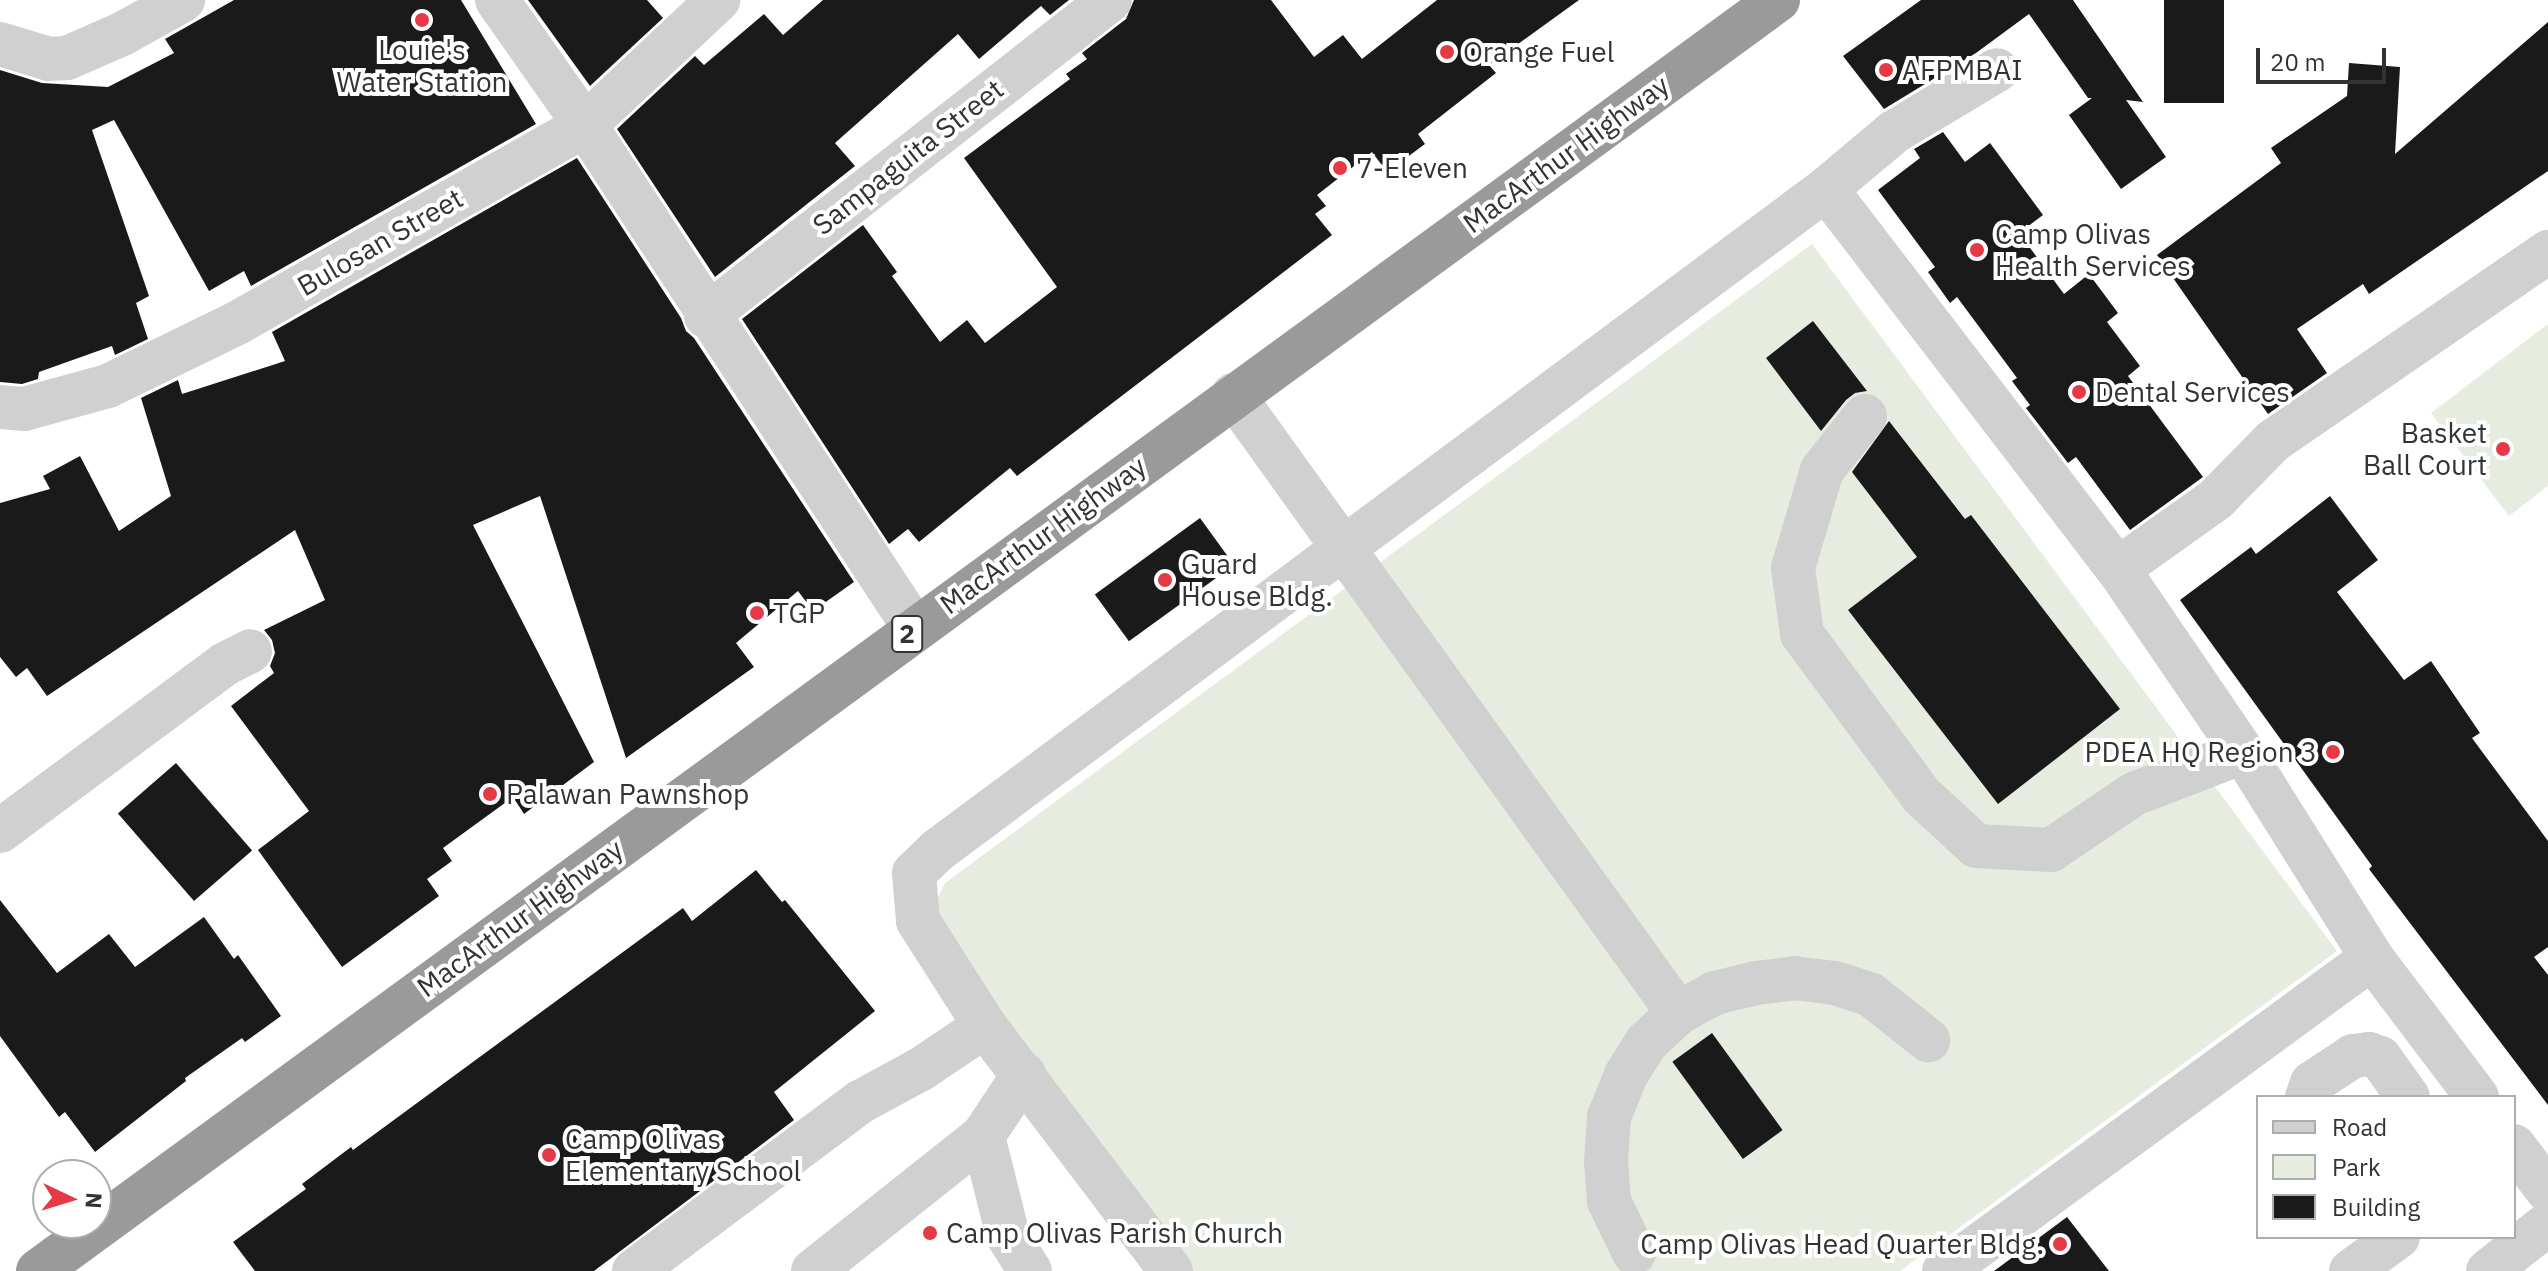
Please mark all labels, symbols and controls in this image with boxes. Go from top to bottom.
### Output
marker: Louie's Water Station [413,11,431,29]
scale bar [2260,32,2390,82]
place label: Louie's Water Station [336,33,508,99]
place label: Orange Fuel [1463,35,1614,69]
marker: Orange Fuel [1438,43,1456,61]
text: 20 m [2270,46,2325,78]
place label: AFPMBAI [1902,53,2022,87]
marker: AFPMBAI [1877,61,1895,79]
street label: MacArthur Highway [1457,68,1675,240]
street label: Sampaguita Street [806,72,1010,242]
place label: 7-Eleven [1356,151,1468,185]
marker: 7-Eleven [1331,159,1349,177]
street label: Bulosan Street [291,181,469,303]
place label: Camp Olivas Health Services [1995,217,2191,283]
marker: Camp Olivas Health Services [1966,239,1988,261]
place label: Dental Services [2095,375,2290,409]
marker: Dental Services [2070,383,2088,401]
place label: Basket Ball Court [2363,416,2487,482]
marker: Basket Ball Court [2494,440,2512,458]
street label: MacArthur Highway [934,449,1152,621]
place label: Guard House Bldg. [1181,547,1333,613]
marker: Guard House Bldg. [1156,571,1174,589]
place label: TGP [773,596,825,630]
marker: TGP [748,604,766,622]
road number: 2 [891,612,923,656]
place label: PDEA HQ Region 3 [2084,735,2317,769]
marker: PDEA HQ Region 3 [2324,743,2342,761]
place label: Palawan Pawnshop [506,777,749,811]
marker: Palawan Pawnshop [481,785,499,803]
street label: MacArthur Highway [411,832,629,1004]
legend [2256,1095,2516,1239]
text: Road [2332,1111,2387,1143]
place label: Camp Olivas Elementary School [565,1122,801,1188]
marker: Camp Olivas Elementary School [540,1146,558,1164]
text: Park [2332,1151,2381,1183]
north arrow [32,1159,112,1239]
text: Building [2332,1191,2420,1223]
text: N [79,1192,109,1210]
place label: Camp Olivas Parish Church [946,1216,1283,1250]
marker: Camp Olivas Parish Church [921,1224,939,1242]
place label: Camp Olivas Head Quarter Bldg. [1640,1227,2044,1261]
marker: Camp Olivas Head Quarter Bldg. [2051,1235,2069,1253]

